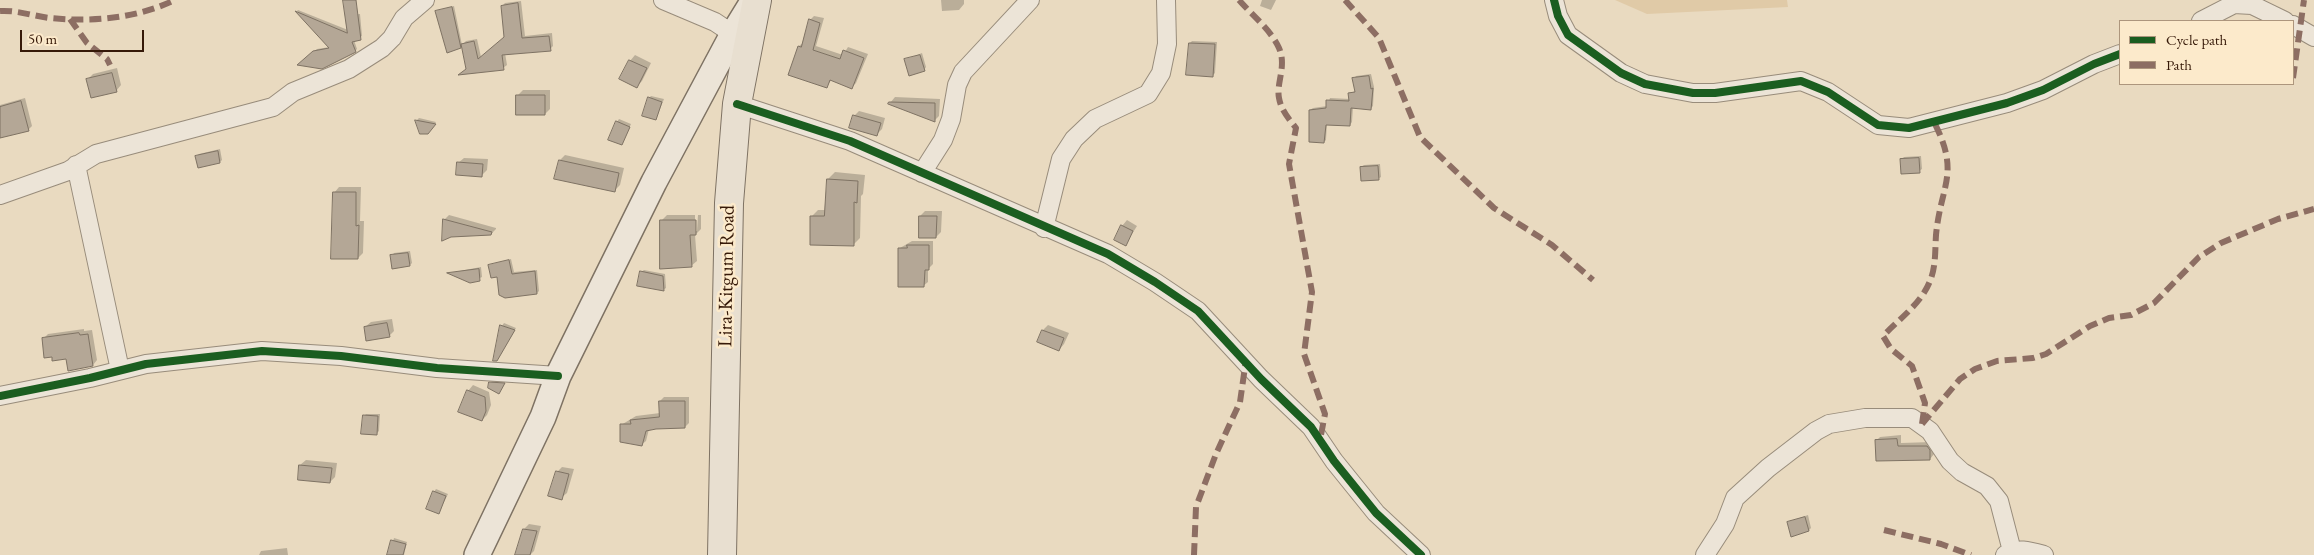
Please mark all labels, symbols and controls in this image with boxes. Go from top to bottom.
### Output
scale bar [22,20,146,52]
legend [2119,20,2294,85]
text: 50 m [28,29,57,48]
text: Cycle path [2166,30,2227,49]
text: Path [2166,55,2192,74]
street label: Lira-Kitgum Road [714,205,740,347]

